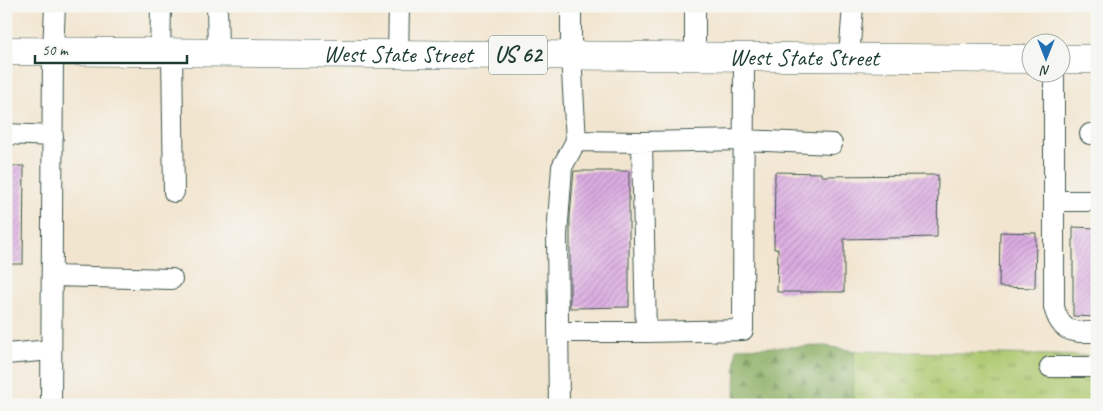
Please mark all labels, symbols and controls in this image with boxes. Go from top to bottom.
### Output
scale bar [35,32,188,64]
north arrow [1020,32,1070,82]
road number: US 62 [489,36,547,74]
street label: West State Street [323,38,475,70]
text: 50 m [42,41,69,60]
street label: West State Street [729,42,881,73]
text: N [1039,62,1050,79]

